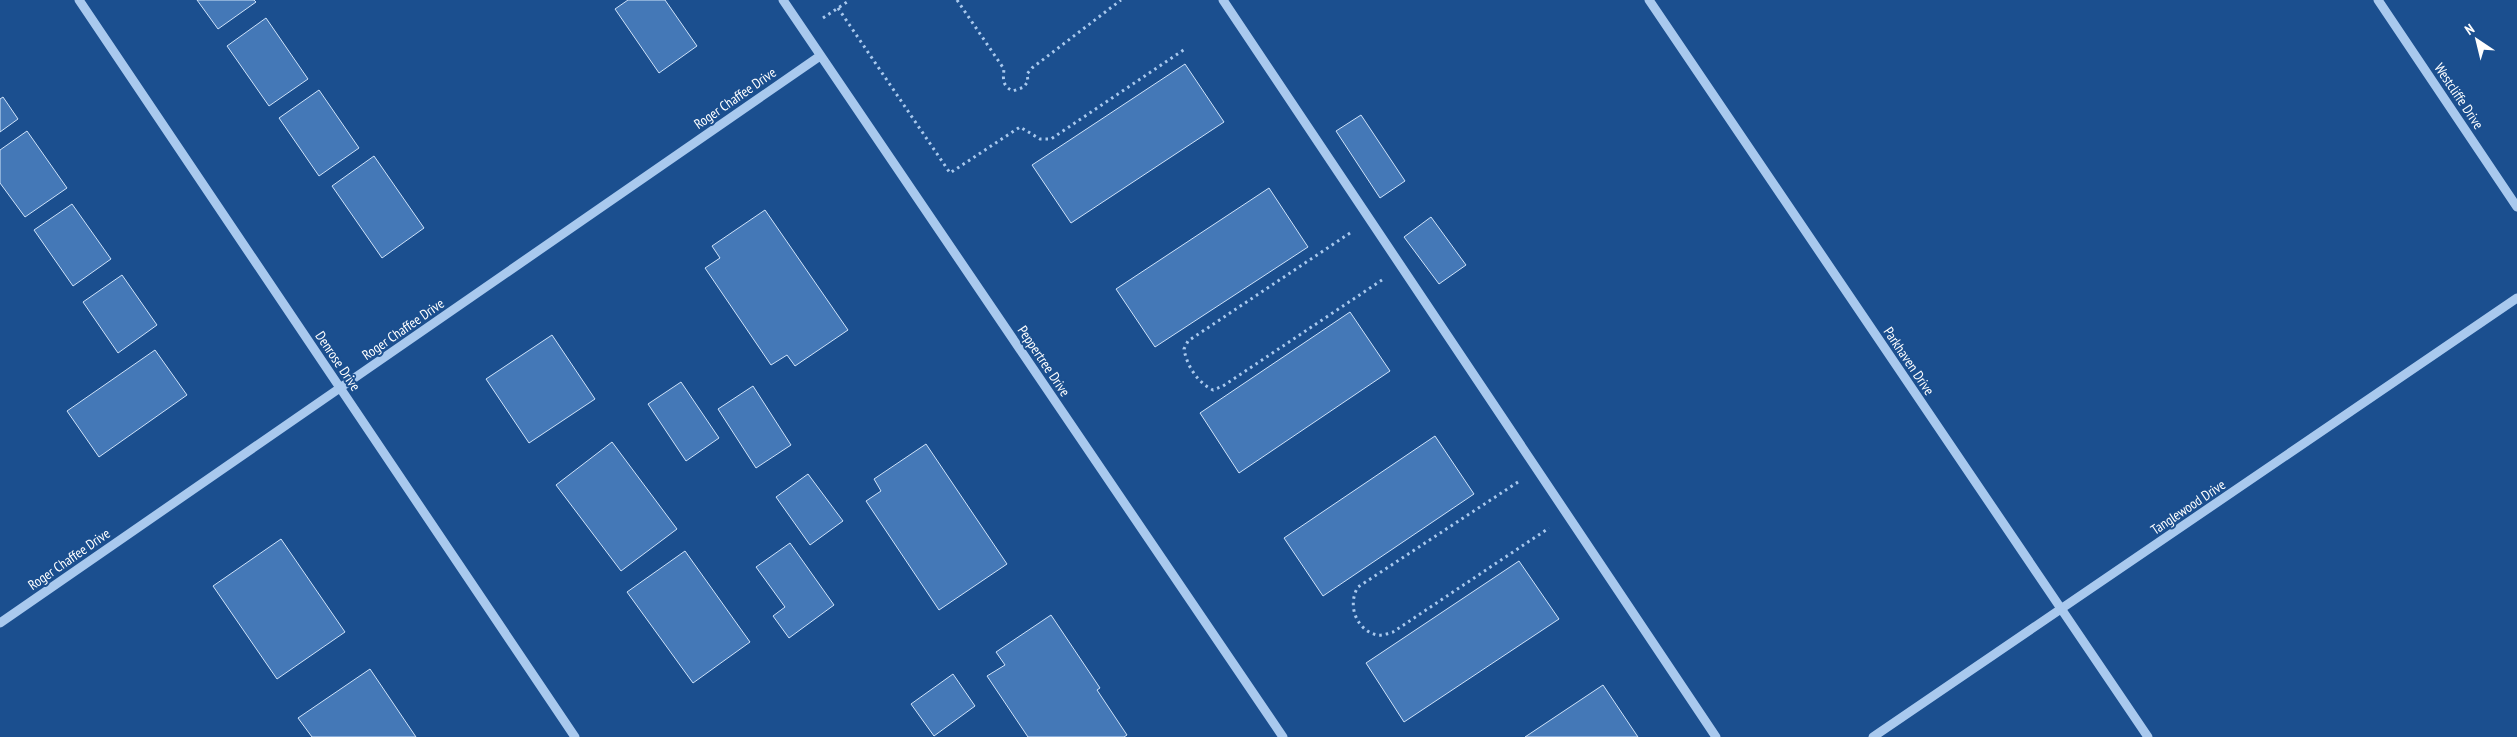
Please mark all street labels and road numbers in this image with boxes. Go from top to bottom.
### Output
street label: Westcliffe Drive [2430,60,2488,133]
street label: Roger Chaffee Drive [691,63,780,133]
street label: Roger Chaffee Drive [359,294,448,364]
street label: Peppertree Drive [1014,322,1074,400]
street label: Parkhaven Drive [1880,323,1938,399]
street label: Denrose Drive [311,328,365,394]
street label: Tanglewood Drive [2147,475,2229,539]
street label: Roger Chaffee Drive [25,524,114,594]

